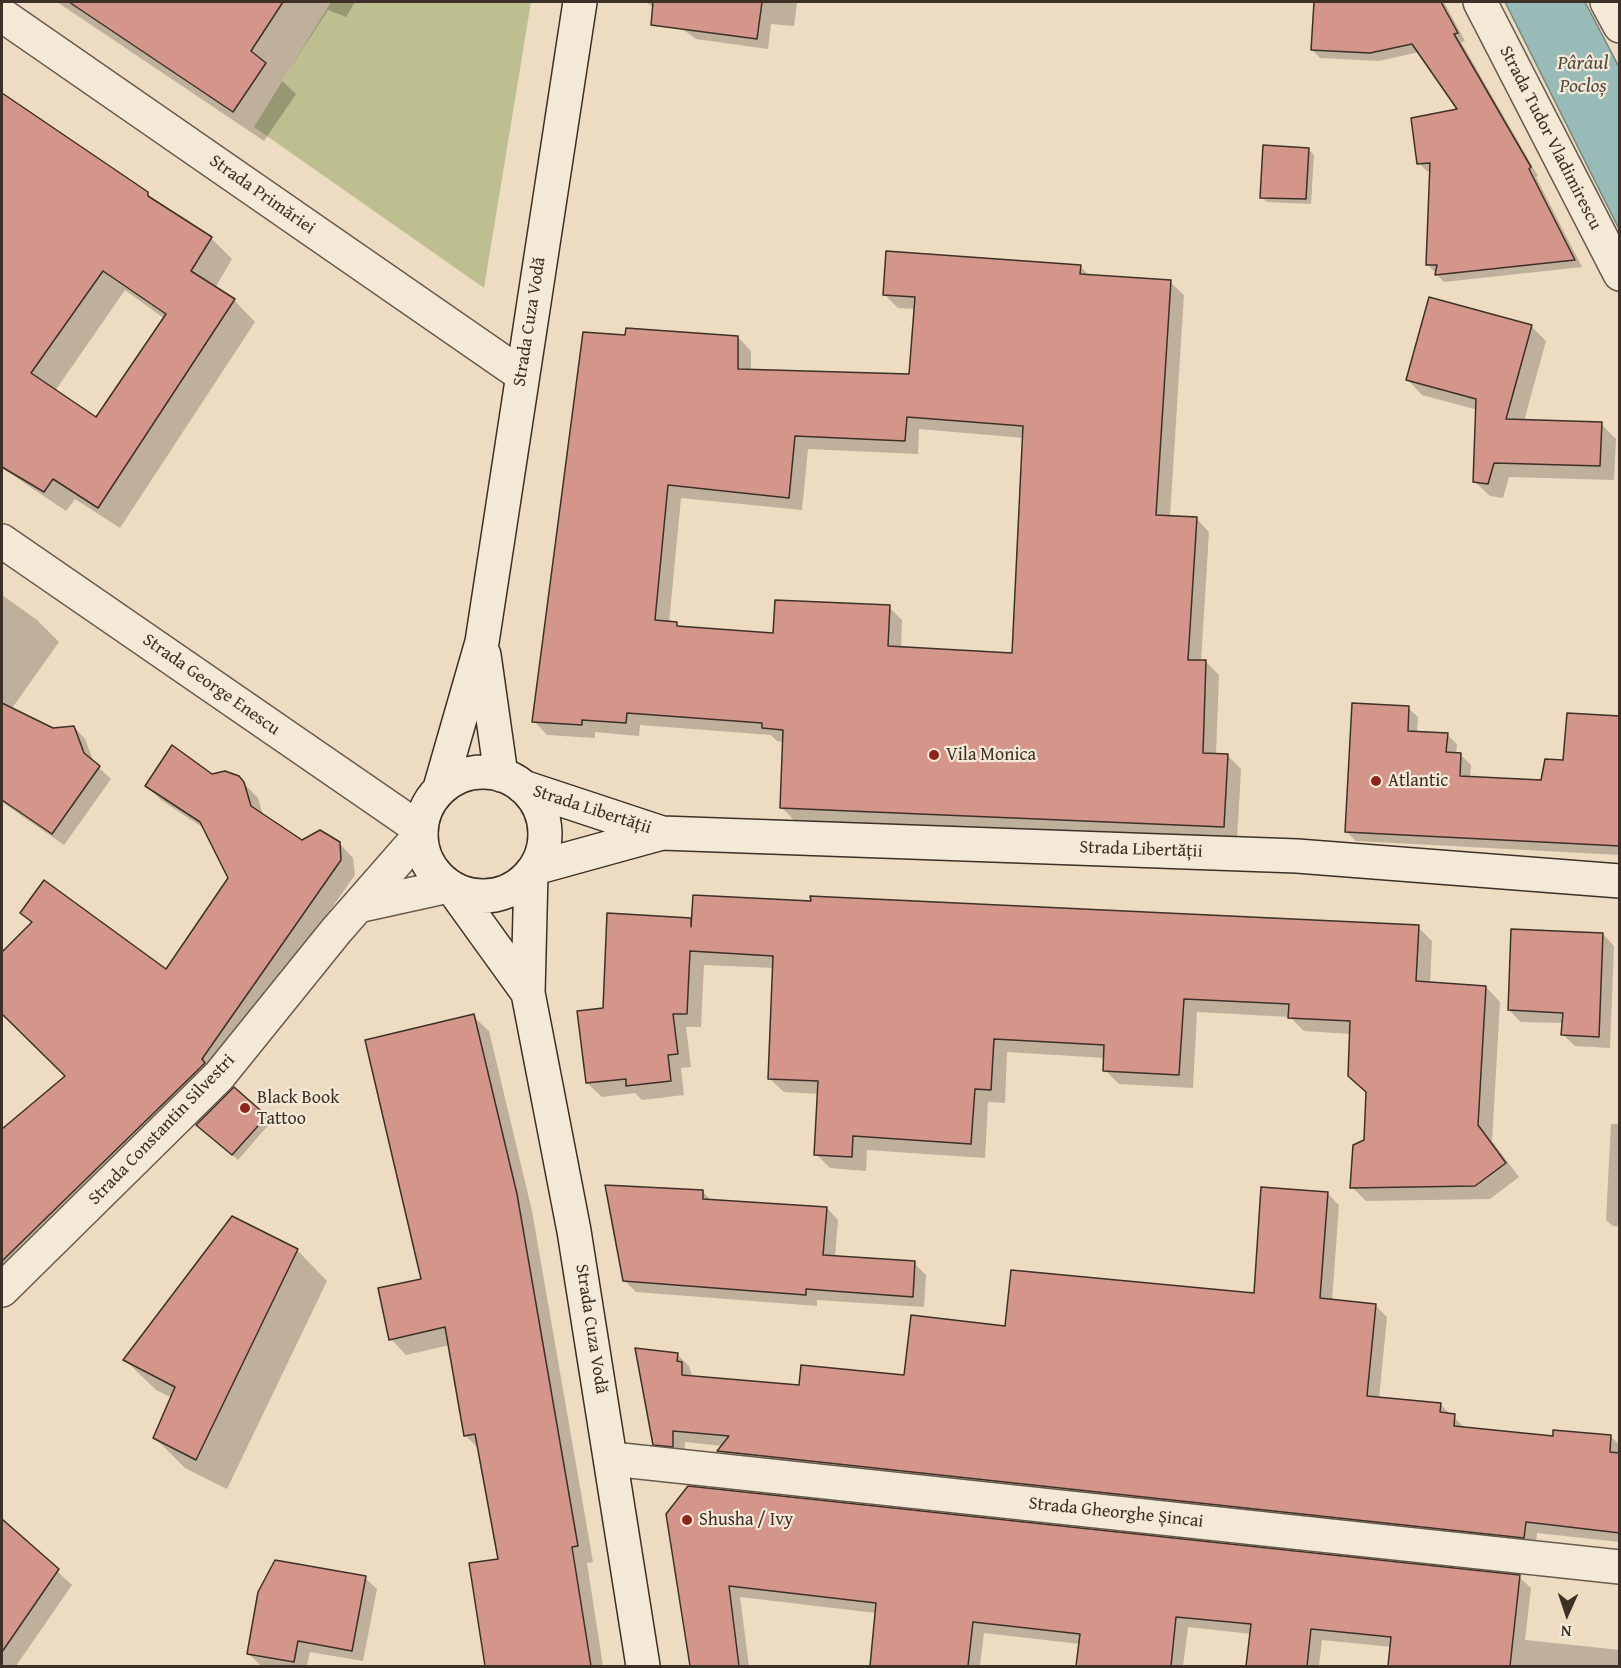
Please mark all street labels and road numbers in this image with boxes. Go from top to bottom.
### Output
street label: Strada Tudor Vladimirescu [1494,43,1606,233]
street label: Strada Primăriei [205,151,319,239]
street label: Strada Cuza Vodă [509,256,551,388]
street label: Strada George Enescu [138,630,284,740]
street label: Strada Libertății [530,781,654,839]
street label: Strada Libertății [1079,837,1203,863]
street label: Strada Constantin Silvestri [84,1050,240,1210]
street label: Strada Cuza Vodă [570,1263,612,1395]
street label: Strada Gheorghe Șincai [1028,1493,1204,1533]

